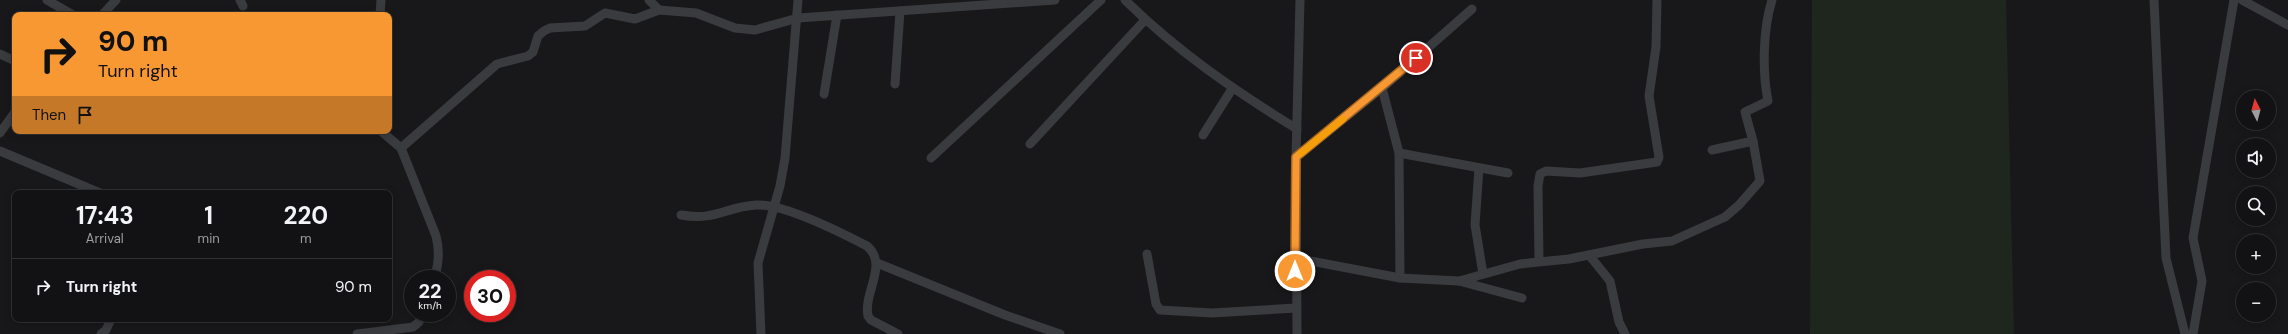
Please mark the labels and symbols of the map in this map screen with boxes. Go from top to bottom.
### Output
pin [1399,41,1433,75]
north arrow [2236,90,2276,130]
position arrow [1274,250,1316,292]
speed limit sign: 30 [464,270,516,322]

